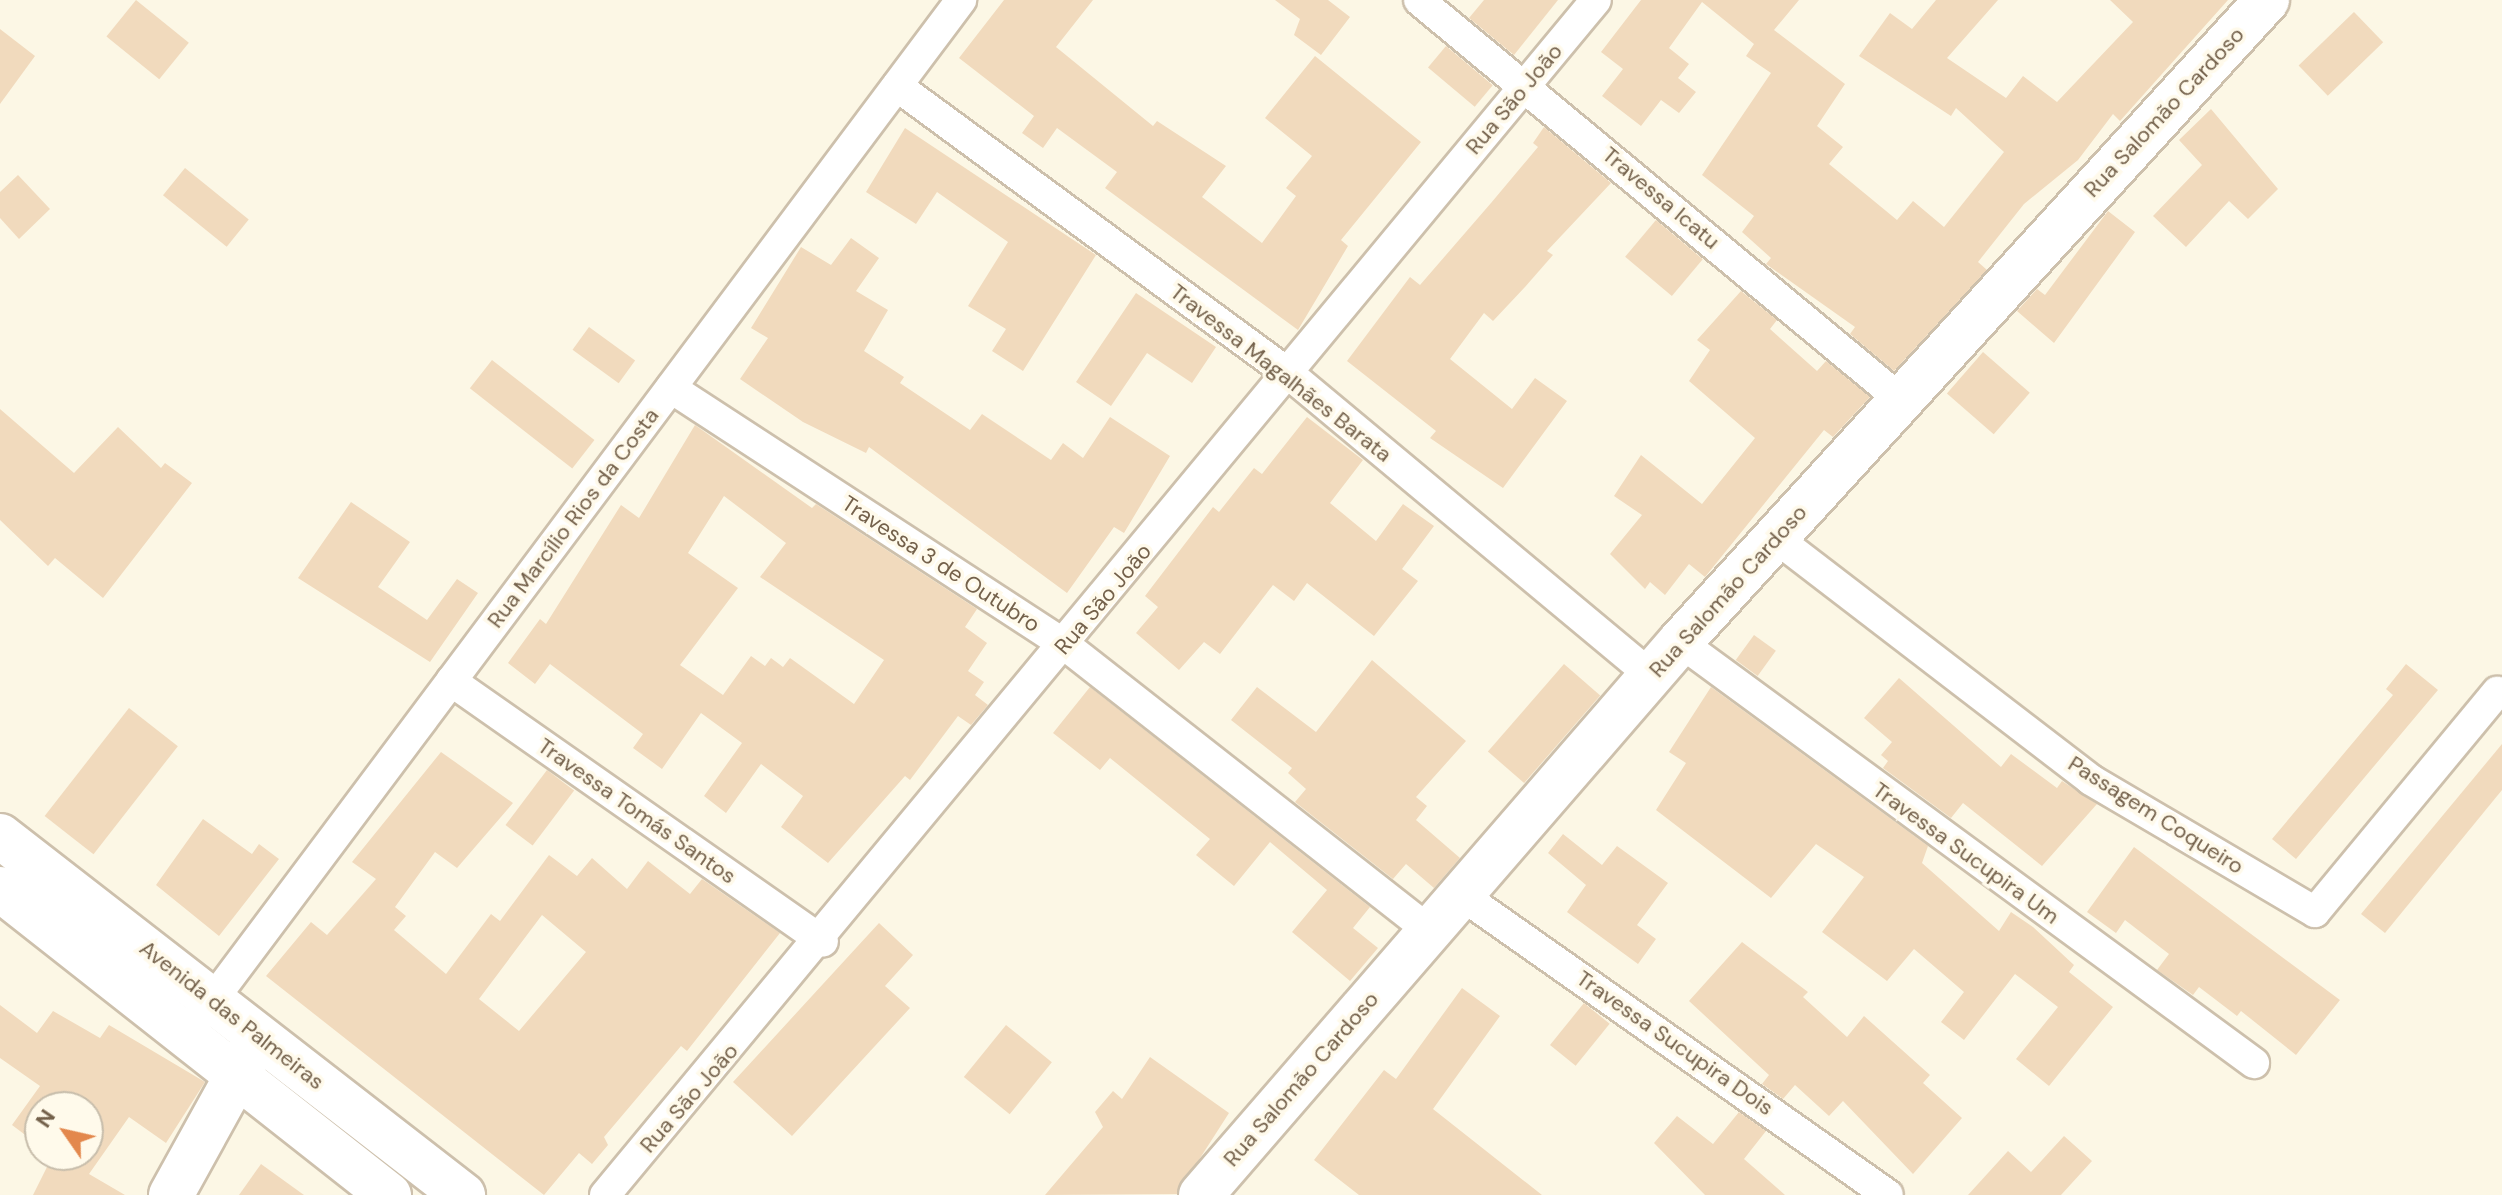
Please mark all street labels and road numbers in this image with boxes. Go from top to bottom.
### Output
street label: Rua Salomão Cardoso [2078,21,2250,203]
street label: Rua São João [1460,38,1568,160]
street label: Travessa Icatu [1597,141,1725,255]
street label: Travessa Magalhães Barata [1165,278,1397,468]
street label: Rua Marcílio Rios da Costa [482,403,664,633]
street label: Travessa 3 de Outubro [837,490,1045,638]
street label: Rua Salomão Cardoso [1644,499,1812,683]
street label: Rua São João [1049,538,1157,660]
street label: Travessa Tomás Santos [533,733,741,889]
street label: Passagem Coqueiro [2063,750,2249,880]
street label: Travessa Sucupira Um [1868,777,2064,929]
street label: Avenida das Palmeiras [134,935,330,1095]
street label: Travessa Sucupira Dois [1571,965,1779,1121]
street label: Rua Salomão Cardoso [1218,986,1384,1172]
street label: Rua São João [634,1038,744,1158]

